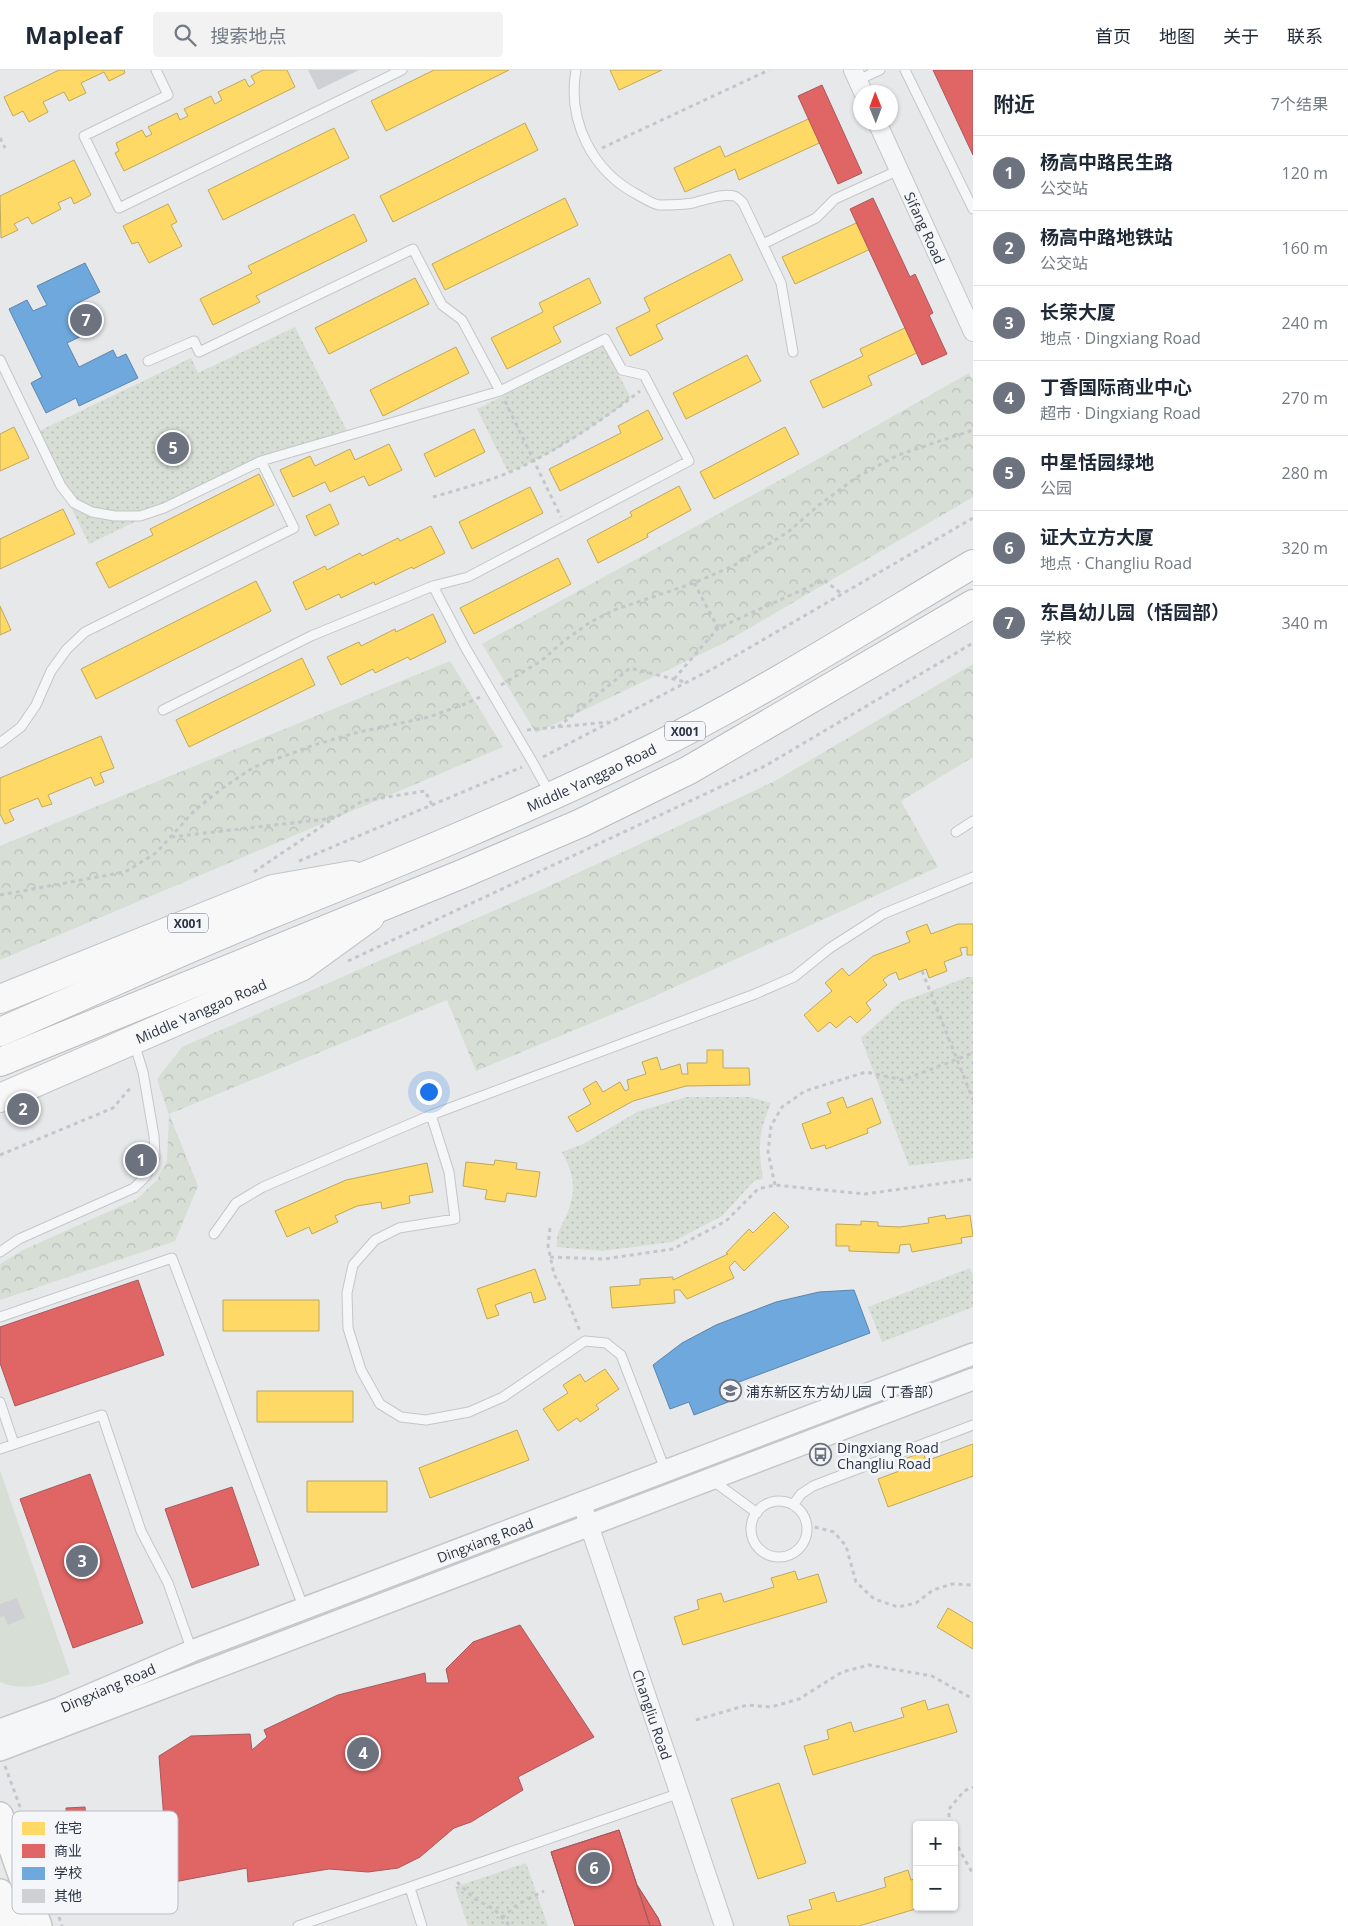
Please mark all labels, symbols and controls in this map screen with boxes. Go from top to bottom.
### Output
search box [153,12,503,57]
text: Mapleaf [25,18,123,51]
icon: search [171,21,199,49]
text: 搜索地点 [211,23,287,49]
text: 首页 [1095,24,1131,48]
text: 地图 [1159,24,1195,48]
text: 关于 [1223,24,1259,48]
text: 联系 [1287,24,1323,48]
north arrow [853,85,898,130]
text: 附近 [993,90,1035,118]
text: 7个结果 [1271,93,1328,115]
text: 杨高中路民生路 [1040,149,1173,175]
text: 1 [1004,162,1014,184]
text: 120 m [1282,162,1328,184]
text: 公交站 [1040,177,1088,199]
street label: Sifang Road [901,189,950,266]
text: 杨高中路地铁站 [1040,224,1173,250]
text: 2 [1004,237,1014,259]
text: 160 m [1282,237,1328,259]
text: 公交站 [1040,252,1088,274]
text: 长荣大厦 [1040,299,1116,325]
pin: 7 [70,301,102,339]
text: 3 [1004,312,1014,334]
text: 240 m [1282,312,1328,334]
text: 地点 · Dingxiang Road [1040,327,1201,349]
text: 丁香国际商业中心 [1040,374,1192,400]
text: 4 [1004,387,1014,409]
text: 270 m [1282,387,1328,409]
text: 超市 · Dingxiang Road [1040,402,1201,424]
pin: 5 [157,429,189,467]
text: 中星恬园绿地 [1040,449,1154,475]
text: 5 [1004,462,1014,484]
text: 280 m [1282,462,1328,484]
text: 公园 [1040,477,1072,499]
text: 证大立方大厦 [1040,524,1154,550]
text: 6 [1004,537,1014,559]
text: 320 m [1282,537,1328,559]
text: 地点 · Changliu Road [1040,552,1192,574]
text: 东昌幼儿园（恬园部） [1040,599,1230,625]
text: 7 [1004,612,1014,634]
text: 340 m [1282,612,1328,634]
text: 学校 [1040,627,1072,649]
road number: X001 [665,721,705,740]
street label: Middle Yanggao Road [524,738,659,816]
road number: X001 [168,914,208,932]
street label: Middle Yanggao Road [132,974,269,1047]
your location [416,1079,442,1105]
pin: 2 [7,1090,39,1128]
pin: 1 [125,1141,157,1179]
school or university icon: 浦东新区东方幼儿园（丁香部） [718,1379,742,1403]
place label: 浦东新区东方幼儿园（丁香部） [746,1382,942,1401]
place label: Dingxiang Road Changliu Road [837,1438,939,1473]
bus stop icon: Dingxiang Road Changliu Road [809,1443,833,1467]
street label: Dingxiang Road [434,1513,536,1567]
pin: 3 [66,1542,98,1580]
street label: Dingxiang Road [57,1658,158,1716]
street label: Changliu Road [629,1667,677,1762]
pin: 4 [347,1734,379,1772]
legend [12,1811,178,1914]
text: 住宅 [54,1818,82,1837]
map controls [913,1821,958,1911]
button: + [913,1821,958,1866]
text: 商业 [54,1841,82,1860]
pin: 6 [578,1849,610,1887]
text: 学校 [54,1863,82,1882]
button: − [913,1866,958,1911]
text: 其他 [54,1886,82,1905]

